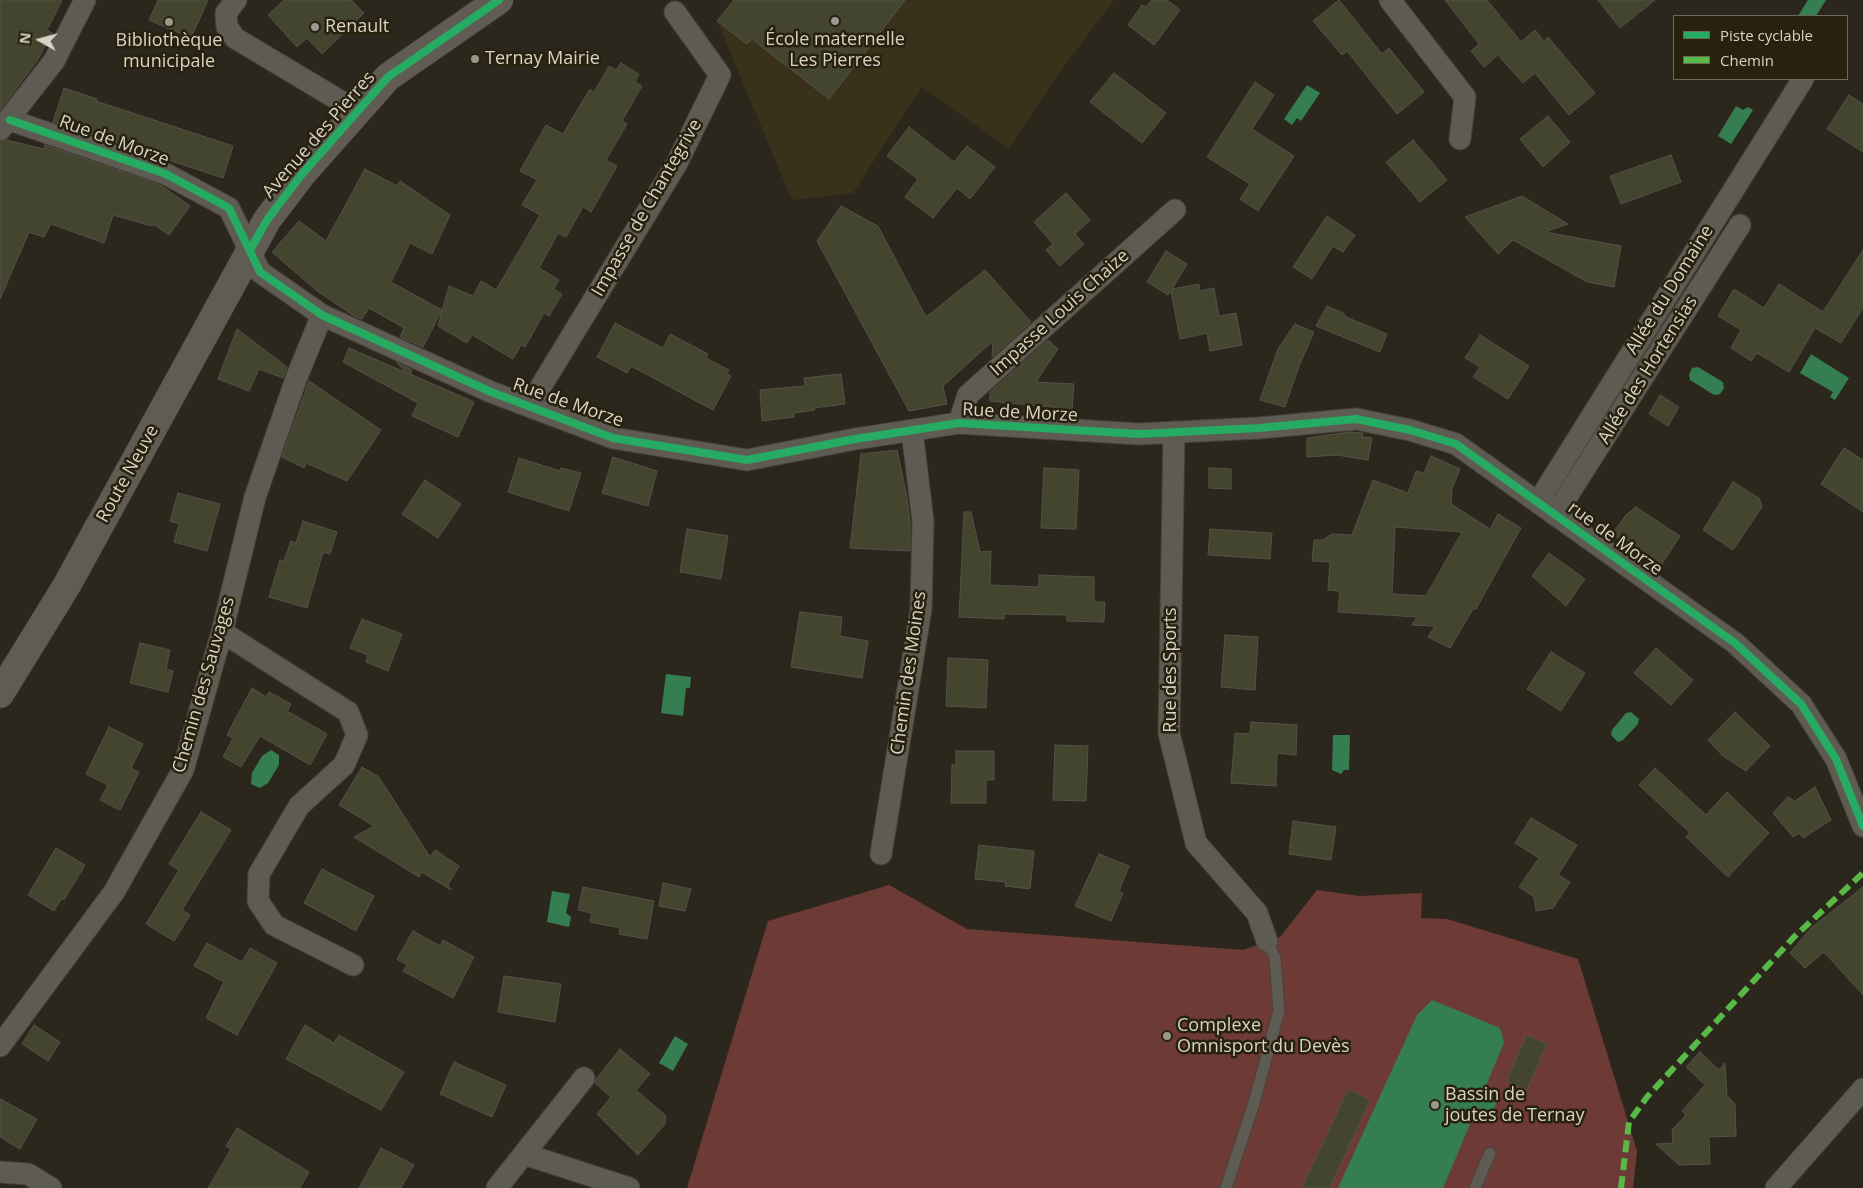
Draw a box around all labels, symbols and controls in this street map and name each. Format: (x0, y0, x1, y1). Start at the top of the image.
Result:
north arrow (15, 15, 65, 65)
marker: École maternelle Les Pierres (829, 15, 841, 27)
legend (1673, 15, 1848, 80)
marker: Bibliothèque municipale (163, 16, 175, 28)
place label: Renault (325, 16, 389, 38)
marker: Renault (309, 21, 321, 33)
text: Piste cyclable (1720, 25, 1813, 45)
place label: École maternelle Les Pierres (765, 29, 905, 72)
place label: Bibliothèque municipale (116, 30, 222, 72)
text: N (14, 31, 35, 45)
place label: Ternay Mairie (485, 48, 600, 70)
text: Chemin (1720, 50, 1774, 70)
marker: Ternay Mairie (469, 53, 481, 65)
street label: Avenue des Pierres (258, 67, 380, 203)
street label: Rue de Morze (56, 111, 172, 171)
street label: Impasse de Chantegrive (587, 115, 707, 301)
street label: Allée du Domaine (1622, 221, 1718, 359)
street label: Impasse Louis Chaize (986, 245, 1134, 381)
street label: Allée des Hortensias (1594, 292, 1702, 448)
street label: Rue de Morze (510, 374, 626, 432)
street label: Rue de Morze (962, 399, 1078, 427)
street label: Route Neuve (92, 422, 164, 526)
street label: rue de Morze (1563, 497, 1667, 581)
street label: Chemin des Moines (887, 590, 931, 756)
street label: Chemin des Sauvages (169, 594, 239, 776)
street label: Rue des Sports (1160, 607, 1182, 733)
place label: Complexe Omnisport du Devès (1177, 1015, 1350, 1058)
marker: Complexe Omnisport du Devès (1161, 1030, 1173, 1042)
place label: Bassin de joutes de Ternay (1445, 1084, 1584, 1126)
marker: Bassin de joutes de Ternay (1429, 1099, 1441, 1111)

